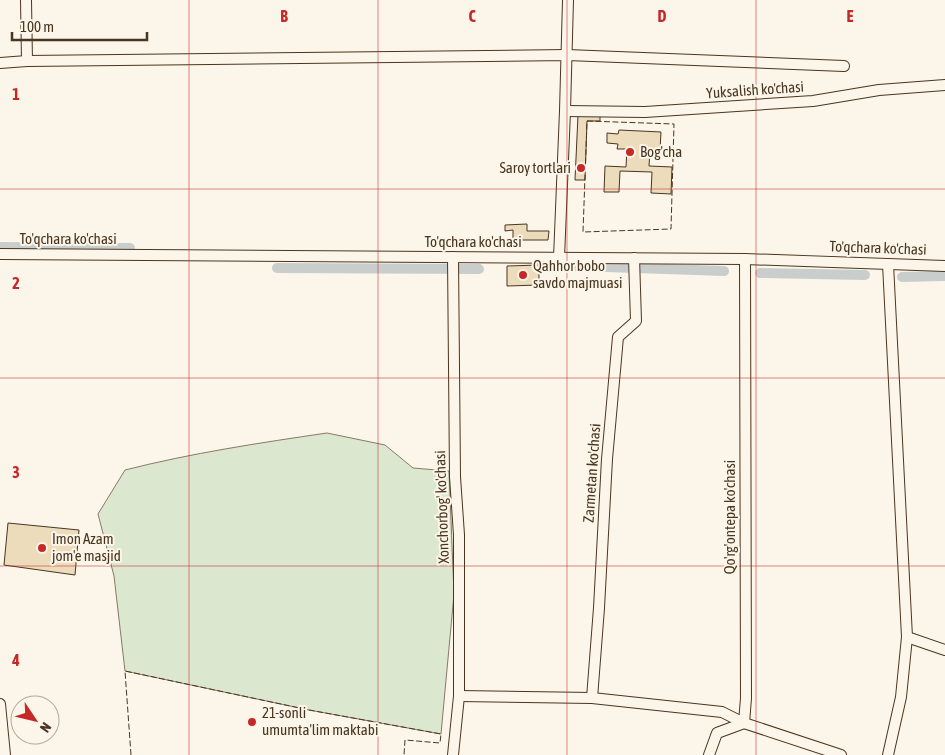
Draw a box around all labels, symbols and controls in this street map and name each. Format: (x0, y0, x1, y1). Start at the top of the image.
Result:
text: B (280, 7, 288, 25)
text: C (468, 7, 476, 25)
text: D (658, 7, 667, 25)
text: E (847, 7, 854, 25)
scale bar (12, 10, 148, 42)
text: 100 m (20, 18, 54, 35)
street label: Yuksalish ko'chasi (705, 78, 804, 101)
text: 1 (12, 85, 20, 103)
place label: Bog'cha (640, 143, 682, 160)
marker: Bog'cha (624, 146, 636, 158)
place label: Saroy tortlari (500, 159, 571, 176)
marker: Saroy tortlari (575, 162, 587, 174)
street label: To'qchara ko'chasi (19, 230, 117, 247)
street label: To'qchara ko'chasi (424, 233, 522, 250)
street label: To'qchara ko'chasi (829, 237, 927, 258)
place label: Qahhor bobo savdo majmuasi (533, 257, 623, 291)
marker: Qahhor bobo savdo majmuasi (517, 269, 529, 281)
text: 2 (12, 274, 20, 292)
street label: Zarmetan ko'chasi (580, 423, 603, 523)
street label: Xonchorbog' ko'chasi (431, 450, 452, 564)
street label: Qo'rg'ontepa ko'chasi (721, 460, 738, 574)
text: 3 (12, 463, 20, 481)
place label: Imon Azam jom'e masjid (51, 530, 121, 564)
marker: Imon Azam jom'e masjid (36, 542, 48, 554)
text: 4 (11, 651, 20, 669)
north arrow (10, 695, 60, 745)
place label: 21-sonli umumta'lim maktabi (262, 704, 378, 738)
marker: 21-sonli umumta'lim maktabi (246, 716, 258, 728)
text: N (37, 719, 55, 735)

